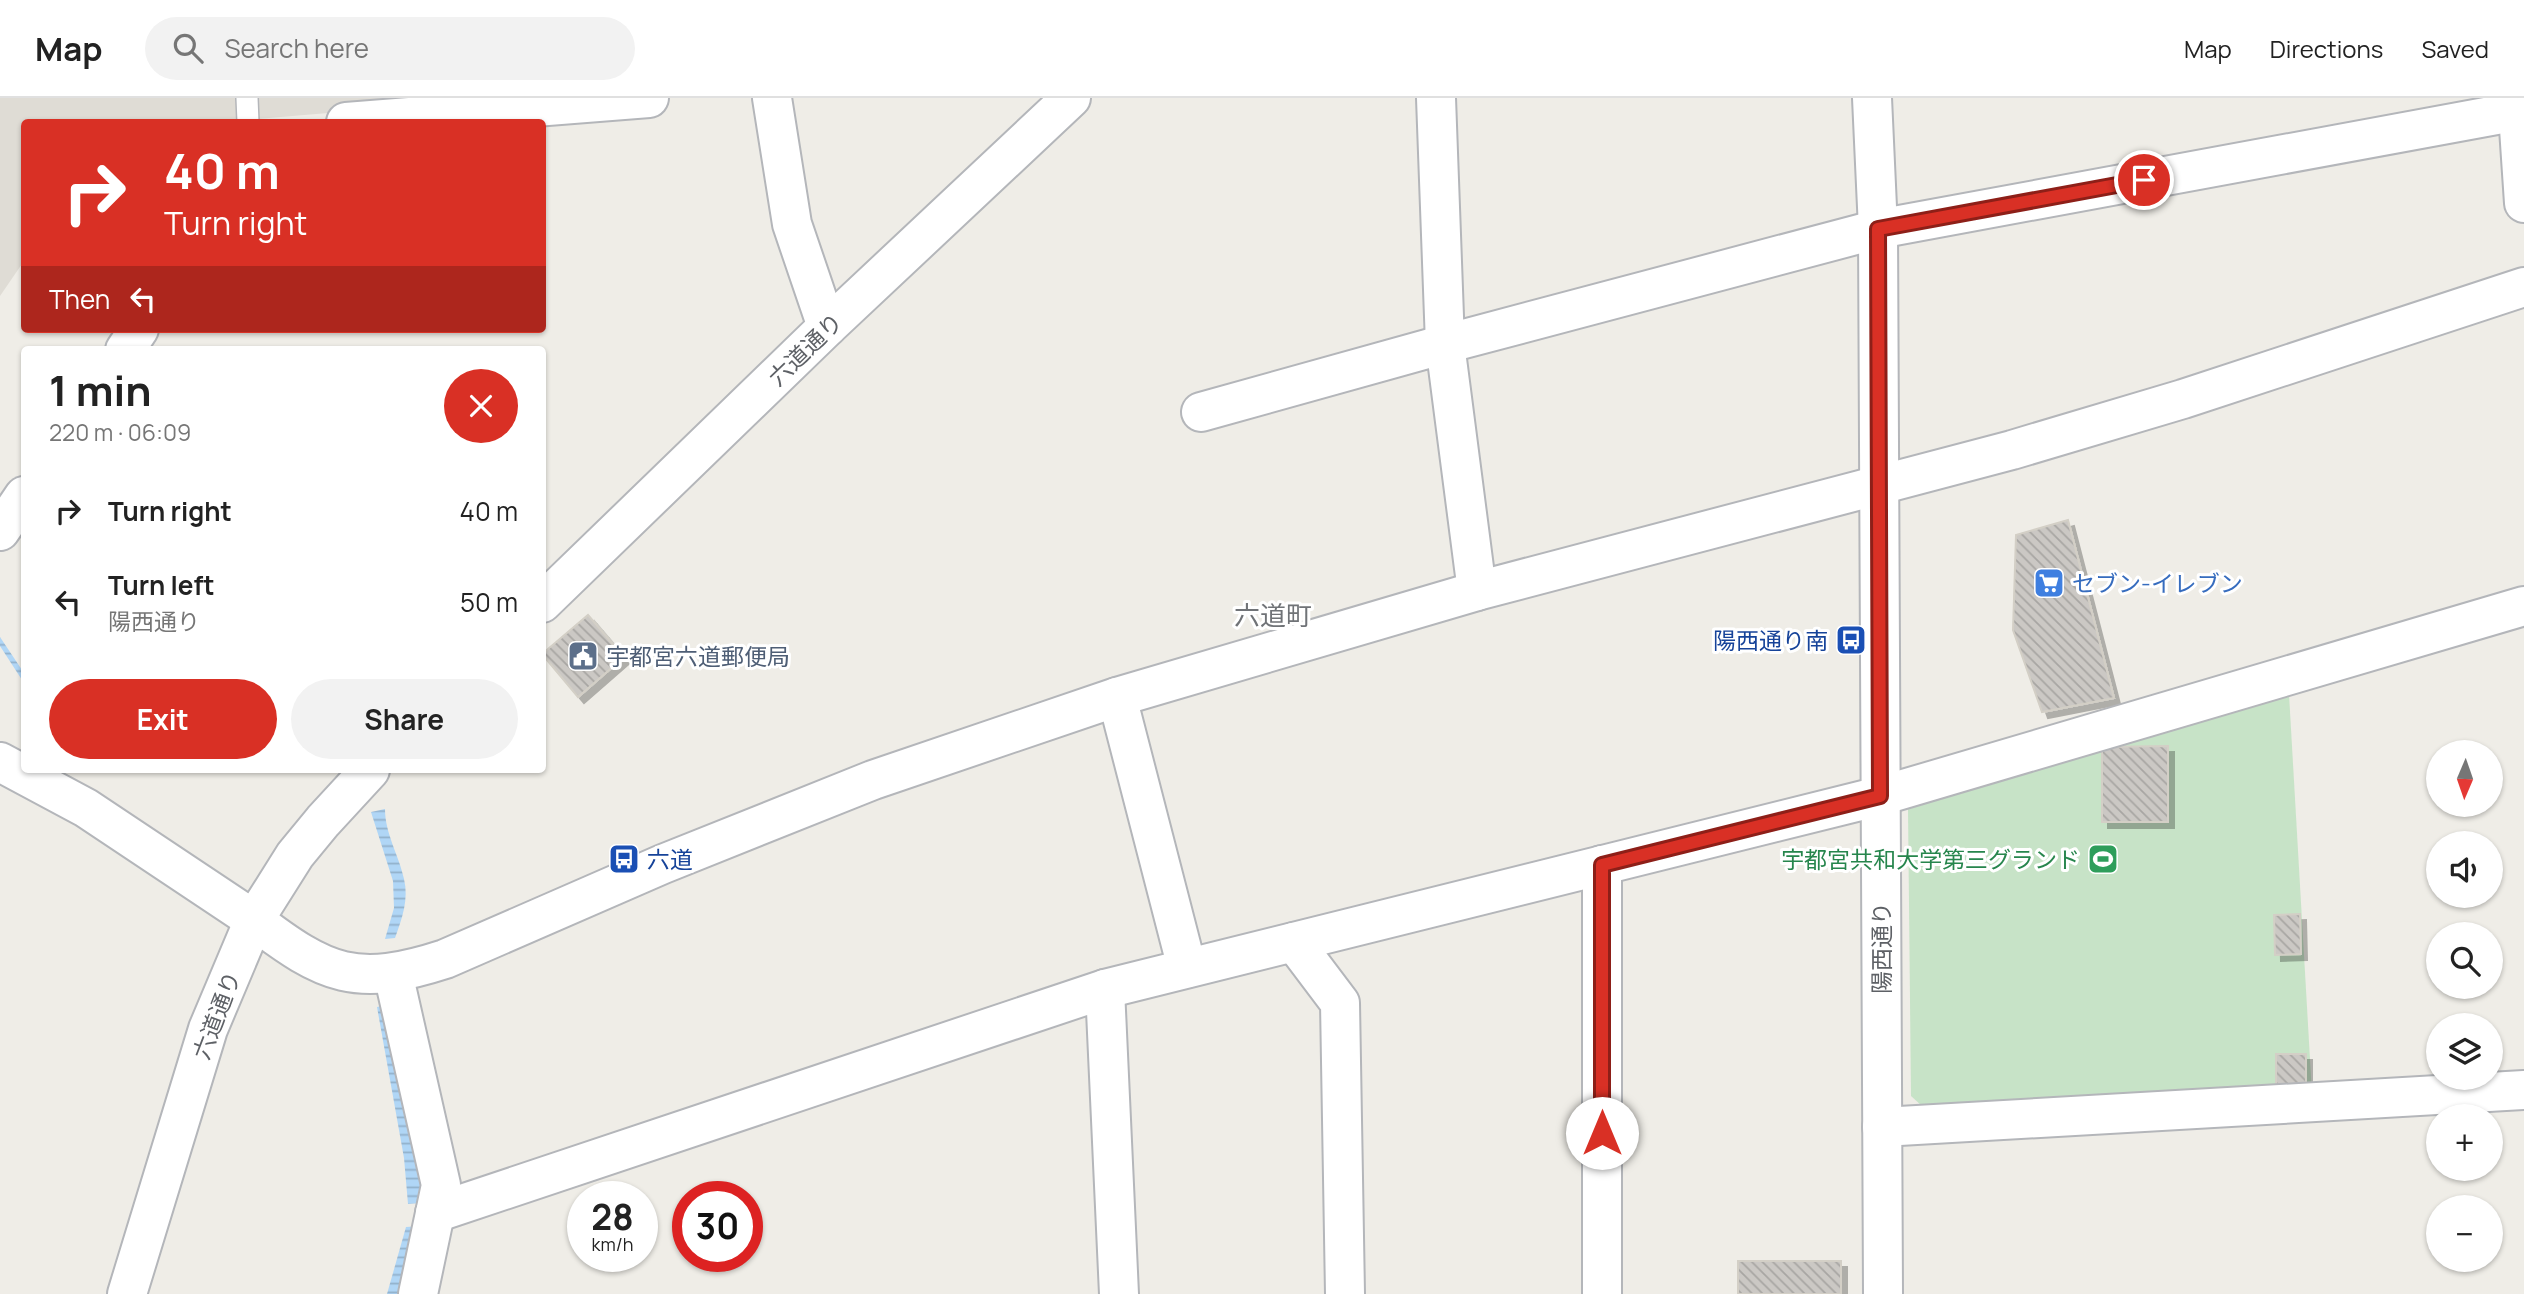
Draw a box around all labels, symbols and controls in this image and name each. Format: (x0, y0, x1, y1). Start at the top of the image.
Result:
search box (145, 17, 635, 80)
text: Map (35, 26, 103, 71)
icon: search (169, 29, 207, 67)
text: Search here (225, 30, 369, 66)
text: Map (2184, 32, 2232, 65)
text: Directions (2270, 32, 2383, 65)
text: Saved (2421, 32, 2489, 65)
text: 40 m (164, 137, 280, 204)
icon: right (49, 147, 140, 238)
pin (2114, 150, 2174, 210)
icon: arrive (2125, 161, 2163, 199)
text: Turn right (164, 201, 307, 245)
icon: left (124, 280, 162, 318)
text: Then (49, 281, 110, 317)
street label: 六道通り (761, 306, 849, 392)
text: 1 min (49, 361, 152, 419)
button: close (444, 369, 518, 443)
text: 220 m · 06:09 (49, 416, 191, 448)
icon: right (49, 492, 87, 530)
text: Turn right (108, 493, 232, 529)
text: 40 m (460, 493, 518, 529)
supermarket icon: セブン-イレブン (2032, 566, 2066, 600)
text: Turn left (108, 567, 215, 603)
place label: セブン-イレブン (2072, 567, 2243, 599)
icon: left (49, 583, 87, 621)
text: 50 m (460, 584, 518, 620)
district label: 六道町 (1234, 597, 1312, 633)
text: 陽西通り (108, 605, 200, 637)
bus stop icon: 陽西通り南 (1834, 623, 1868, 657)
place label: 陽西通り南 (1713, 624, 1828, 656)
public building icon: 宇都宮六道郵便局 (566, 639, 600, 673)
place label: 宇都宮六道郵便局 (606, 640, 790, 672)
button: Exit (49, 679, 277, 759)
button: Share (291, 679, 518, 759)
north arrow (2426, 740, 2502, 817)
map controls (2426, 740, 2503, 1272)
button: sound (2426, 831, 2503, 908)
bus stop icon: 六道 (607, 842, 641, 876)
sports icon: 宇都宮共和大学第三グランド (2086, 842, 2120, 876)
place label: 六道 (647, 843, 693, 875)
place label: 宇都宮共和大学第三グランド (1781, 843, 2080, 875)
street label: 陽西通り (1865, 902, 1897, 994)
button: search (2426, 922, 2503, 999)
street label: 六道通り (185, 966, 247, 1064)
button: layers (2426, 1013, 2503, 1090)
position arrow (1565, 1096, 1639, 1170)
button: + (2426, 1104, 2503, 1181)
speed limit sign: 30 (672, 1181, 763, 1272)
text: 28 (591, 1193, 634, 1241)
button: − (2426, 1195, 2503, 1272)
text: km/h (592, 1232, 633, 1256)

